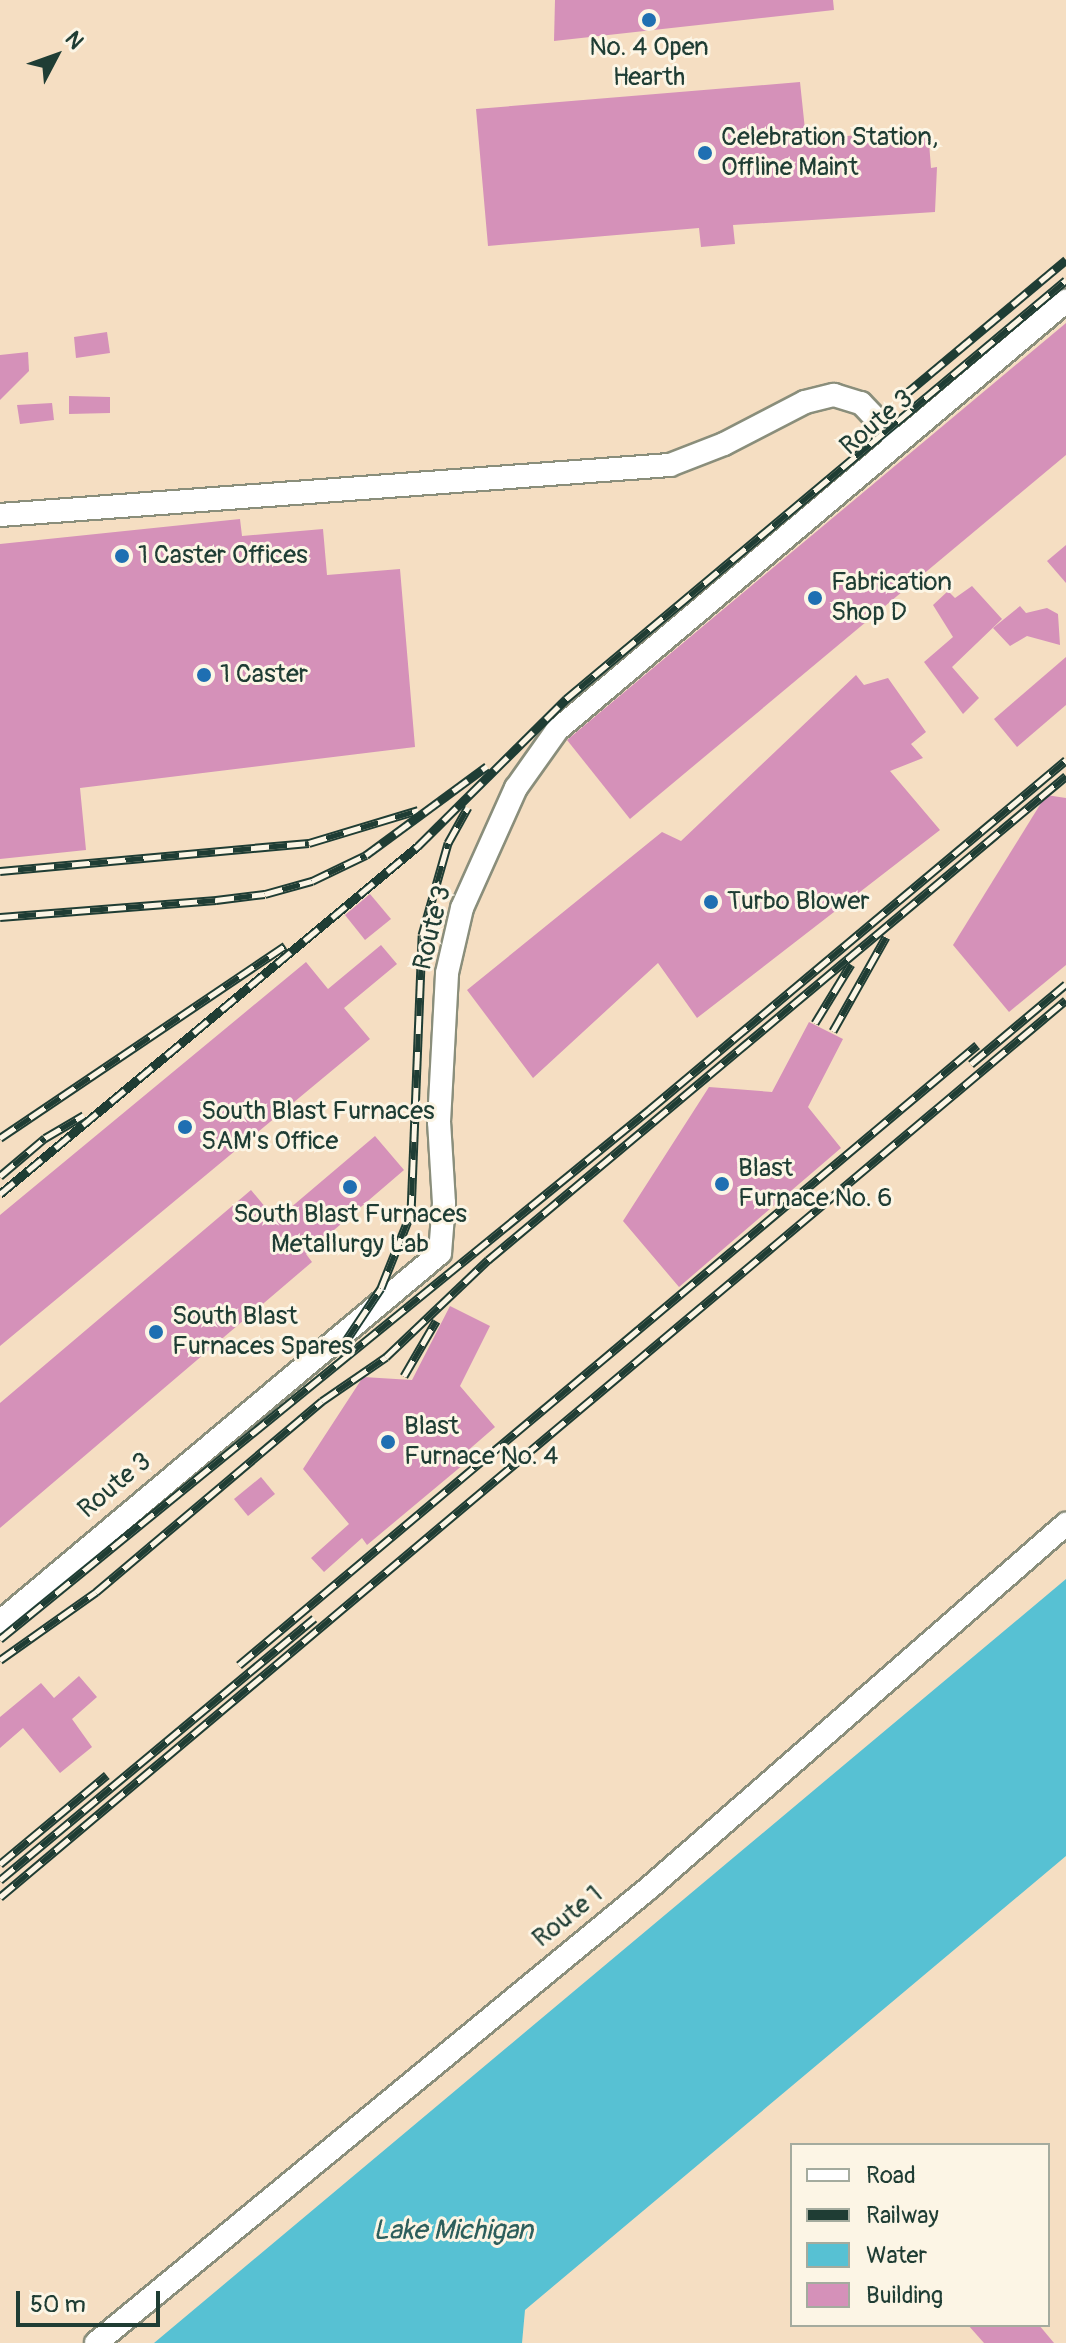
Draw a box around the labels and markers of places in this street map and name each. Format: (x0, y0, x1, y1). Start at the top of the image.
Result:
marker: No. 4 Open Hearth (640, 11, 658, 29)
place label: No. 4 Open Hearth (589, 32, 709, 94)
place label: Celebration Station, Offline Maint (721, 122, 938, 184)
marker: Celebration Station, Offline Maint (696, 144, 714, 162)
place label: 1 Caster Offices (138, 540, 308, 572)
marker: 1 Caster Offices (113, 547, 131, 565)
place label: Fabrication Shop D (831, 567, 952, 628)
marker: Fabrication Shop D (806, 589, 824, 607)
place label: 1 Caster (220, 659, 308, 691)
marker: 1 Caster (195, 666, 213, 684)
place label: Turbo Blower (727, 886, 870, 918)
marker: Turbo Blower (702, 893, 720, 911)
place label: South Blast Furnaces SAM's Office (201, 1096, 435, 1158)
marker: South Blast Furnaces SAM's Office (176, 1118, 194, 1136)
place label: Blast Furnace No. 6 (738, 1153, 892, 1214)
marker: Blast Furnace No. 6 (713, 1175, 731, 1193)
marker: South Blast Furnaces Metallurgy Lab (341, 1178, 359, 1196)
place label: South Blast Furnaces Metallurgy Lab (233, 1199, 467, 1260)
place label: South Blast Furnaces Spares (172, 1301, 353, 1362)
marker: South Blast Furnaces Spares (147, 1323, 165, 1341)
place label: Blast Furnace No. 4 (404, 1411, 558, 1472)
marker: Blast Furnace No. 4 (379, 1433, 397, 1451)

